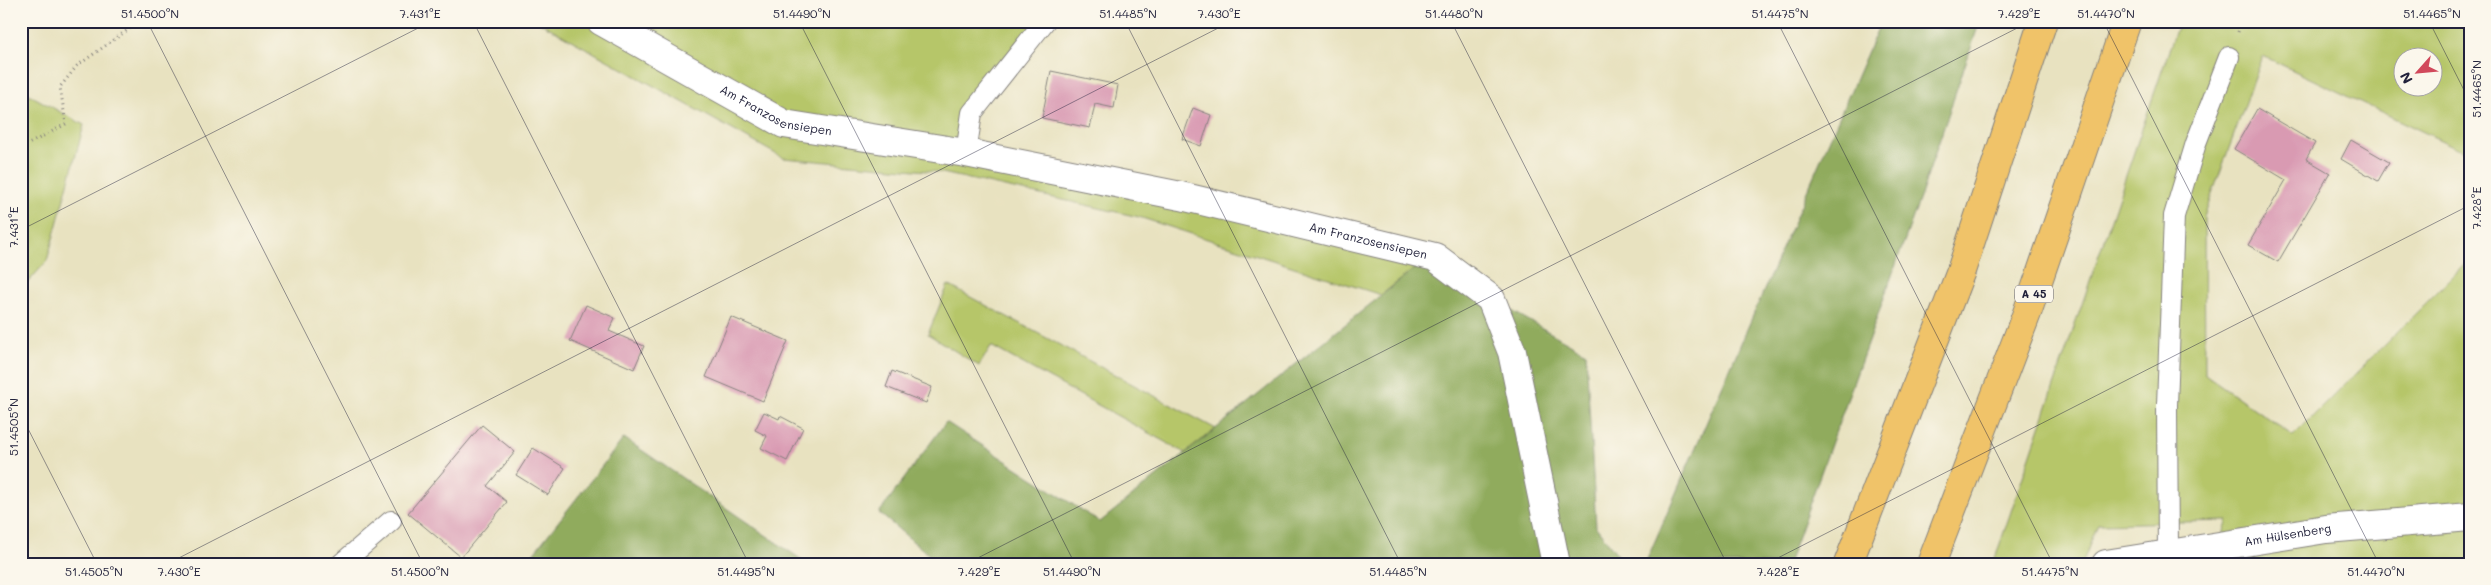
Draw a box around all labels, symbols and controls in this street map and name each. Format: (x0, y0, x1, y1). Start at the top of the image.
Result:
text: 51.4500°N (121, 5, 179, 21)
text: 7.431°E (399, 5, 441, 21)
text: 51.4490°N (773, 5, 831, 21)
text: 51.4485°N (1099, 5, 1157, 21)
text: 7.430°E (1197, 5, 1241, 21)
text: 51.4480°N (1425, 5, 1483, 21)
text: 51.4475°N (1751, 5, 1809, 21)
text: 7.429°E (1998, 5, 2040, 21)
text: 51.4470°N (2077, 5, 2135, 21)
text: 51.4465°N (2403, 5, 2461, 21)
north arrow (2394, 48, 2444, 98)
text: 51.4465°N (2468, 60, 2484, 118)
text: N (2395, 69, 2417, 87)
street label: Am Franzosensiepen (717, 81, 833, 139)
text: 7.428°E (2468, 187, 2484, 229)
text: 7.431°E (5, 206, 21, 248)
street label: Am Franzosensiepen (1308, 218, 1429, 262)
road number: A 45 (2015, 286, 2053, 302)
text: 51.4505°N (5, 398, 21, 456)
street label: Am Hülsenberg (2243, 520, 2332, 549)
text: 51.4505°N (65, 563, 123, 579)
text: 7.430°E (157, 563, 201, 579)
text: 51.4500°N (391, 563, 449, 579)
text: 51.4495°N (717, 563, 775, 579)
text: 7.429°E (958, 563, 1000, 579)
text: 51.4490°N (1043, 563, 1101, 579)
text: 51.4485°N (1369, 563, 1427, 579)
text: 7.428°E (1757, 563, 1799, 579)
text: 51.4475°N (2021, 563, 2079, 579)
text: 51.4470°N (2347, 563, 2405, 579)

